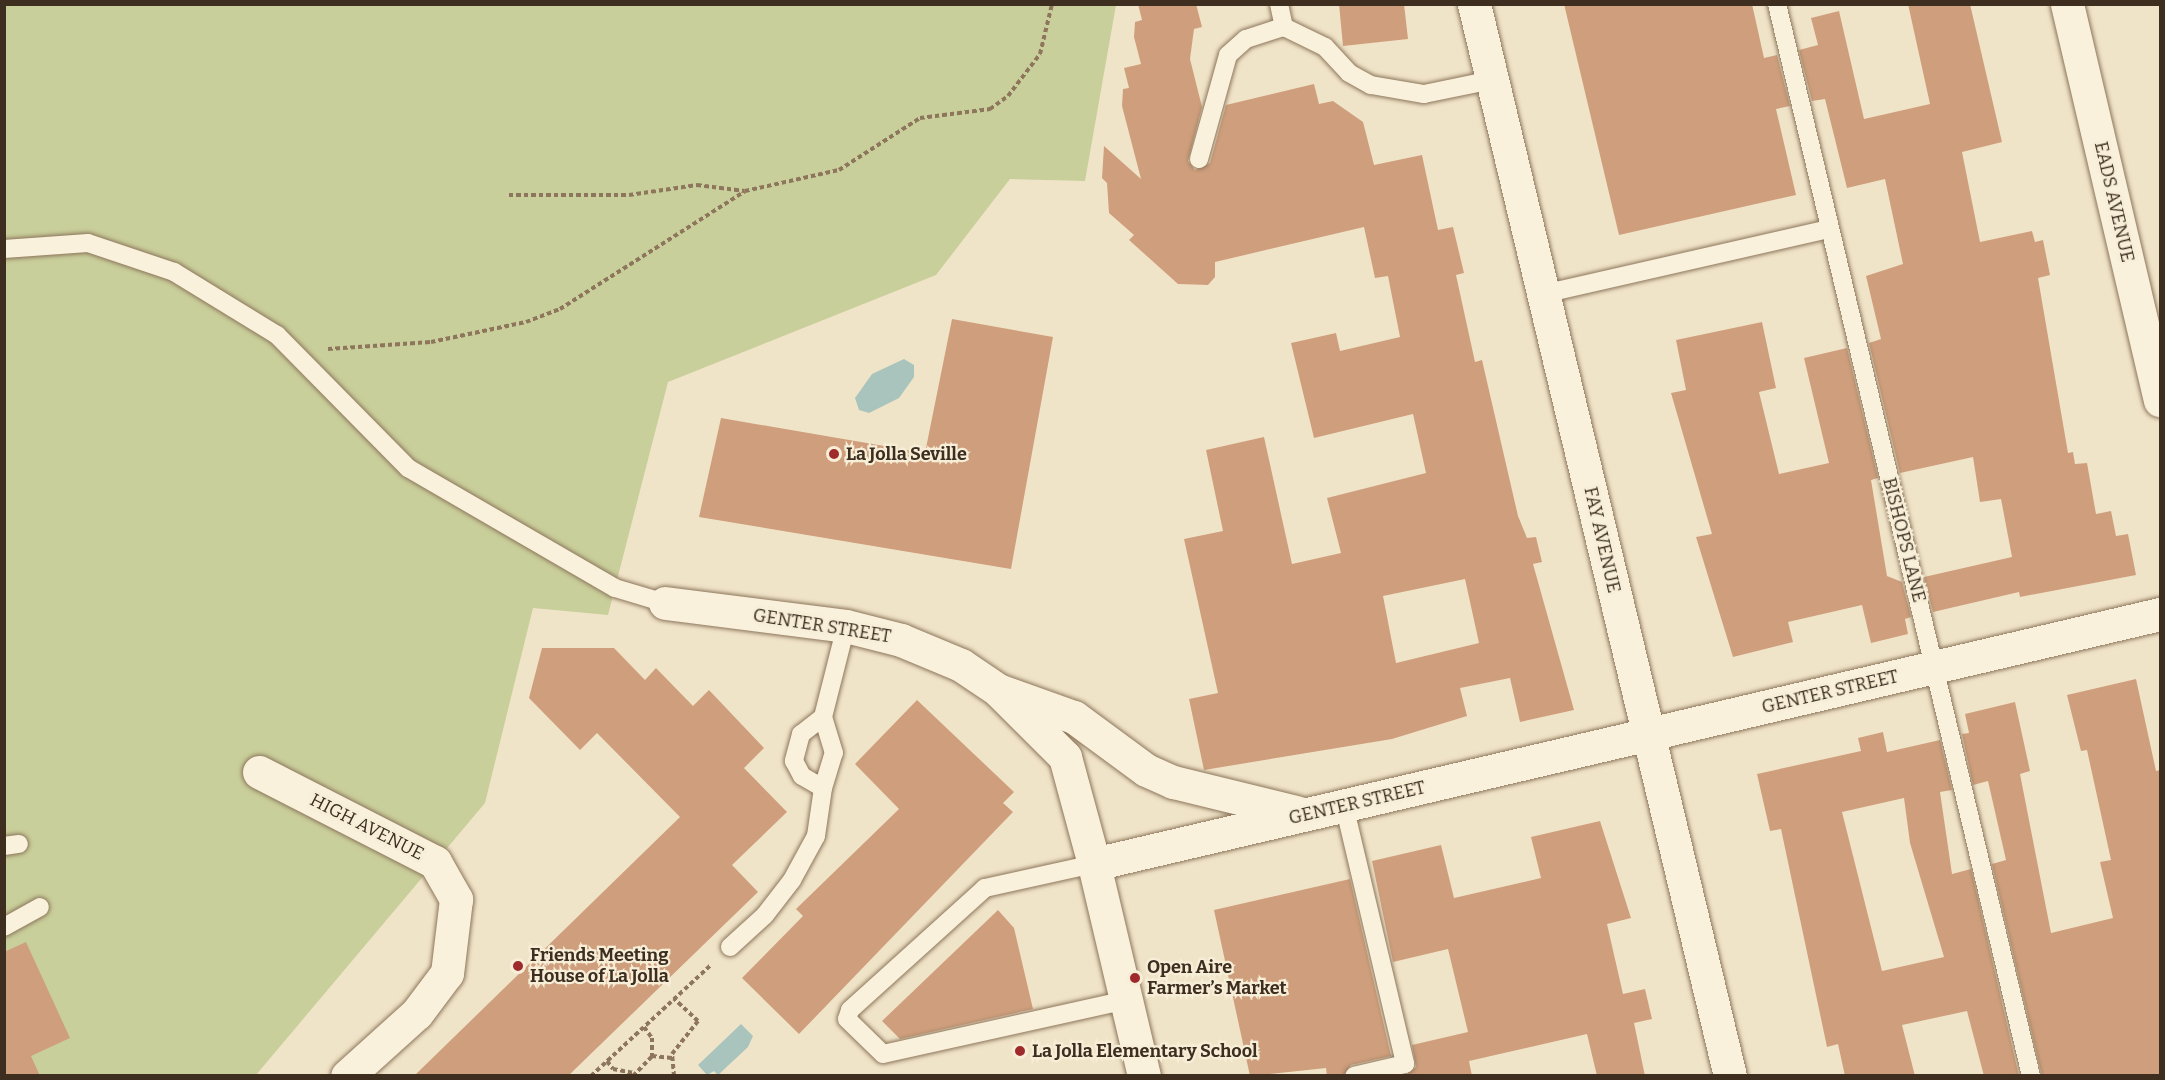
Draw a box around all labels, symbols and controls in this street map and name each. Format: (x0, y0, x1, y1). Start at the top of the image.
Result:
street label: EADS AVENUE (2090, 140, 2138, 264)
place label: La Jolla Seville (846, 443, 967, 465)
marker: La Jolla Seville (827, 447, 841, 461)
street label: BISHOPS LANE (1878, 475, 1930, 605)
street label: FAY AVENUE (1579, 485, 1625, 595)
street label: GENTER STREET (751, 604, 893, 648)
street label: GENTER STREET (1760, 666, 1900, 718)
street label: GENTER STREET (1287, 777, 1427, 829)
street label: HIGH AVENUE (306, 789, 428, 865)
place label: Friends Meeting House of La Jolla (530, 945, 669, 988)
place label: Open Aire Farmer’s Market (1147, 957, 1287, 1000)
marker: Friends Meeting House of La Jolla (511, 959, 525, 973)
marker: Open Aire Farmer’s Market (1128, 971, 1142, 985)
place label: La Jolla Elementary School (1032, 1040, 1258, 1062)
marker: La Jolla Elementary School (1013, 1044, 1027, 1058)

